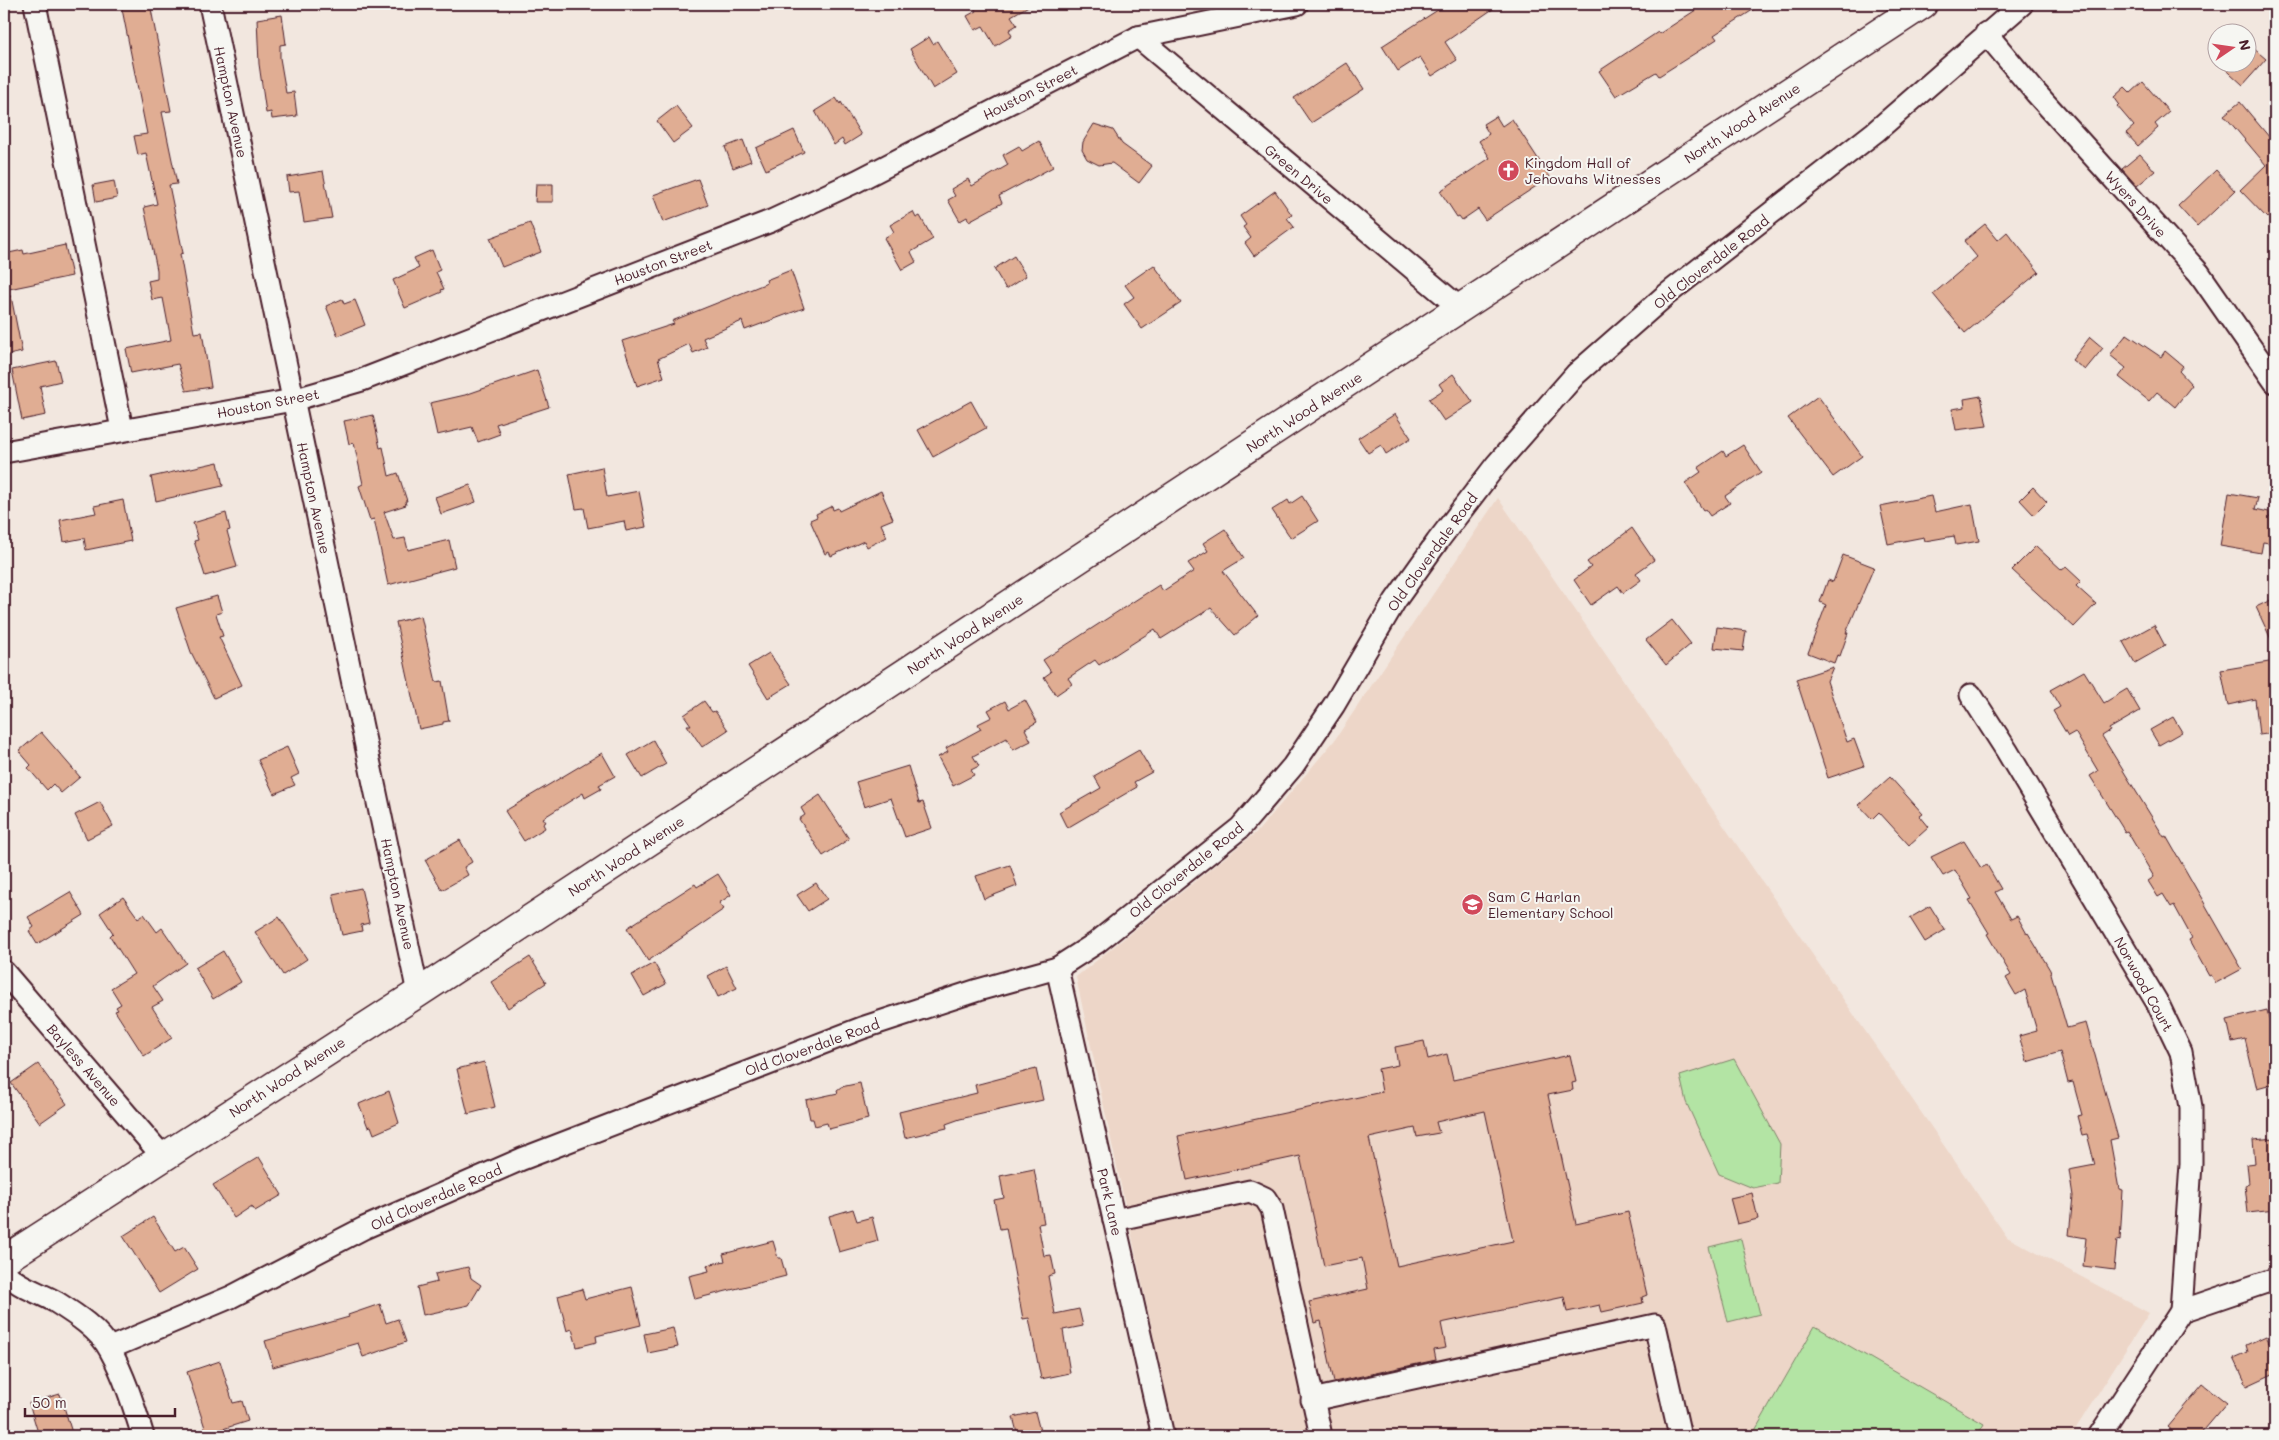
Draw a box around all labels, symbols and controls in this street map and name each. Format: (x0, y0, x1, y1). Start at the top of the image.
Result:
north arrow (2206, 22, 2256, 72)
text: N (2235, 38, 2256, 52)
street label: Hampton Avenue (210, 44, 252, 160)
street label: Houston Street (979, 60, 1081, 124)
street label: North Wood Avenue (1680, 78, 1804, 168)
street label: Green Drive (1261, 140, 1337, 208)
place label: Kingdom Hall of Jehovahs Witnesses (1525, 153, 1661, 188)
church icon: Kingdom Hall of Jehovahs Witnesses (1497, 158, 1521, 182)
street label: Wyers Drive (2101, 167, 2171, 241)
street label: Old Cloverdale Road (1649, 211, 1773, 313)
street label: Houston Street (611, 234, 715, 290)
street label: North Wood Avenue (1242, 367, 1366, 457)
street label: Houston Street (215, 384, 321, 422)
street label: Hampton Avenue (293, 440, 335, 556)
street label: Old Cloverdale Road (1383, 489, 1481, 615)
street label: North Wood Avenue (903, 589, 1027, 679)
street label: North Wood Avenue (564, 811, 688, 901)
street label: Old Cloverdale Road (1125, 818, 1247, 922)
street label: Hampton Avenue (377, 836, 419, 952)
place label: Sam C Harlan Elementary School (1488, 887, 1614, 922)
school or university icon: Sam C Harlan Elementary School (1460, 892, 1484, 916)
street label: Norwood Court (2110, 933, 2178, 1035)
street label: Old Cloverdale Road (742, 1014, 882, 1080)
street label: Bayless Avenue (43, 1020, 125, 1110)
street label: North Wood Avenue (225, 1032, 349, 1122)
street label: Old Cloverdale Road (367, 1159, 505, 1235)
street label: Park Lane (1093, 1166, 1127, 1238)
scale bar (25, 1385, 175, 1417)
text: 50 m (32, 1392, 67, 1412)

